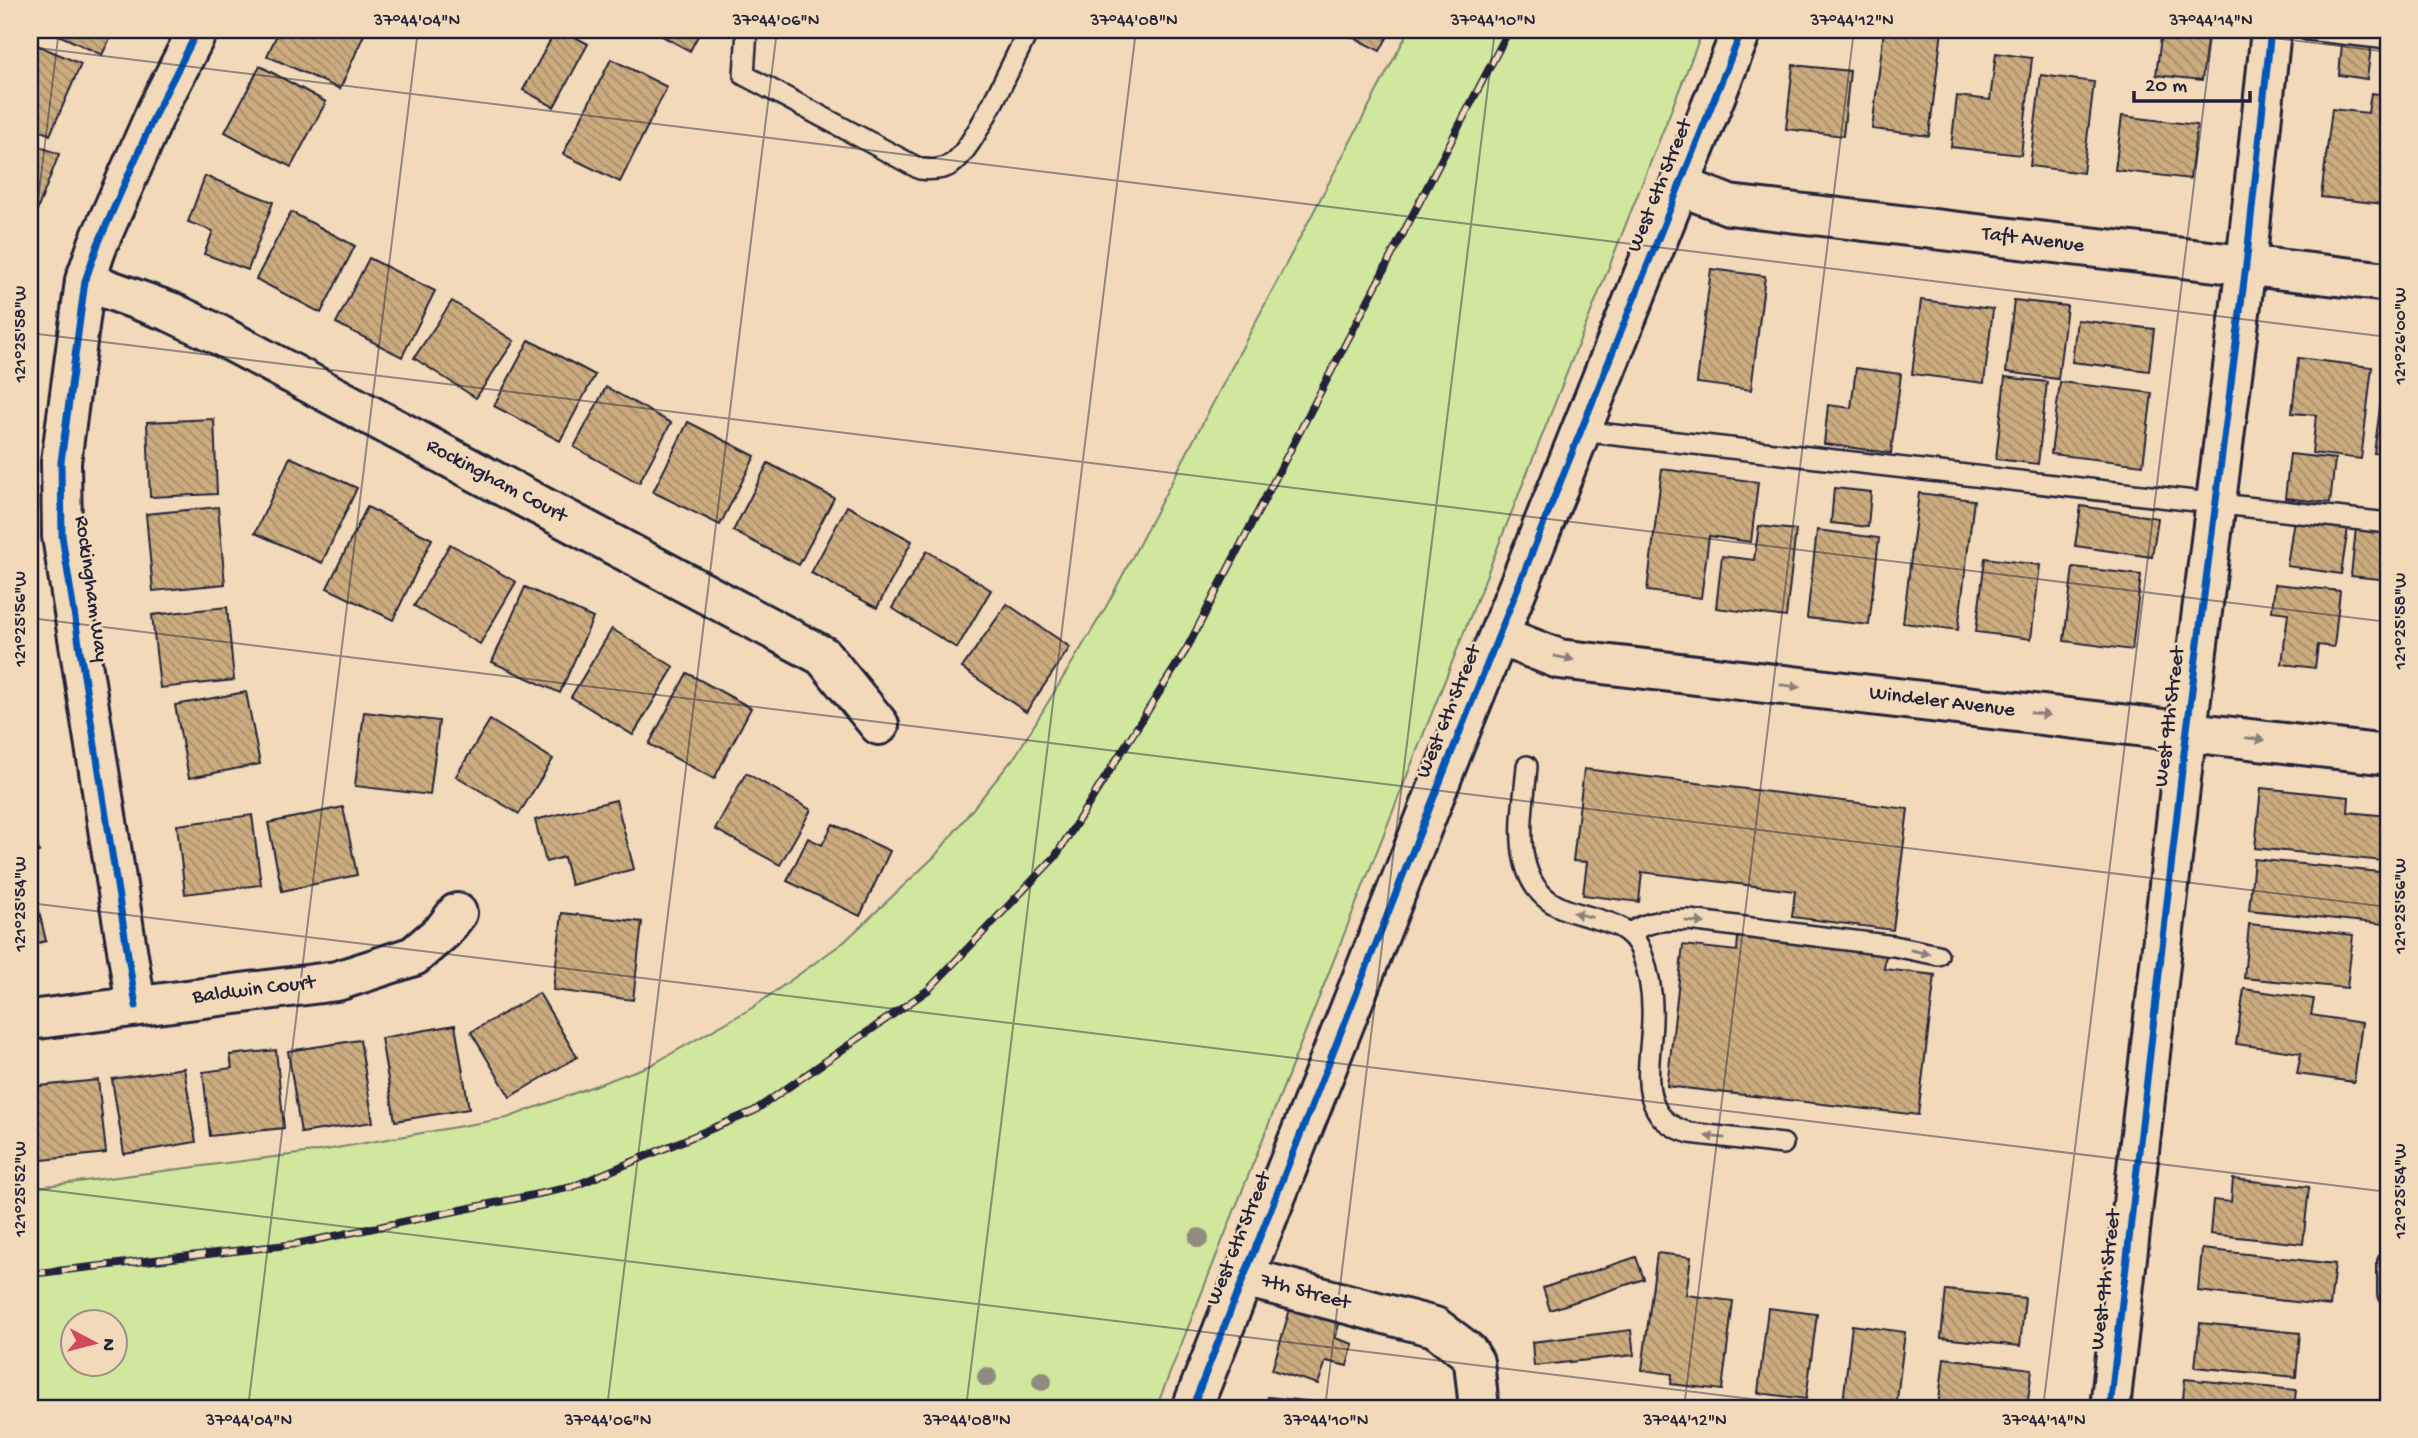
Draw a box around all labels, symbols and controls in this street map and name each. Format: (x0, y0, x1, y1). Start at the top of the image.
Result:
text: 37°44'04"N (373, 11, 460, 32)
text: 37°44'06"N (732, 11, 819, 32)
text: 37°44'08"N (1089, 11, 1178, 32)
text: 37°44'10"N (1449, 11, 1536, 32)
text: 37°44'12"N (1809, 11, 1894, 32)
text: 37°44'14"N (2168, 11, 2253, 32)
scale bar (2134, 60, 2250, 104)
text: 20 m (2145, 75, 2187, 100)
street label: West 6th Street (1623, 114, 1700, 256)
street label: Taft Avenue (1979, 222, 2087, 260)
text: 121°25'58"W (11, 286, 32, 383)
text: 121°26'00"W (2391, 287, 2412, 386)
street label: Rockingham Court (421, 434, 573, 531)
street label: Rockingham Way (67, 514, 113, 664)
text: 121°25'56"W (11, 571, 32, 668)
text: 121°25'58"W (2391, 573, 2412, 670)
street label: West 6th Street (1412, 640, 1489, 782)
street label: West 9th Street (2150, 643, 2192, 789)
one-way arrow (1553, 653, 1575, 664)
one-way arrow (1779, 680, 1801, 691)
street label: Windeler Avenue (1868, 682, 2017, 724)
one-way arrow (2030, 709, 2052, 720)
one-way arrow (2244, 734, 2266, 745)
text: 121°25'54"W (11, 856, 32, 953)
text: 121°25'56"W (2391, 858, 2412, 955)
one-way arrow (1572, 909, 1594, 920)
one-way arrow (1684, 916, 1706, 927)
one-way arrow (1909, 946, 1931, 957)
street label: Baldwin Court (190, 971, 319, 1011)
one-way arrow (1704, 1131, 1726, 1142)
text: 121°25'52"W (11, 1141, 32, 1238)
text: 121°25'54"W (2391, 1143, 2412, 1240)
street label: West 6th Street (1202, 1167, 1279, 1309)
street label: West 9th Street (2086, 1206, 2128, 1352)
street label: 7th Street (1256, 1269, 1355, 1318)
north arrow (60, 1308, 130, 1378)
text: N (95, 1337, 120, 1352)
text: 37°44'04"N (205, 1411, 292, 1432)
text: 37°44'06"N (564, 1411, 651, 1432)
text: 37°44'08"N (922, 1411, 1011, 1432)
text: 37°44'10"N (1282, 1411, 1369, 1432)
text: 37°44'12"N (1642, 1411, 1727, 1432)
text: 37°44'14"N (2001, 1411, 2086, 1432)

